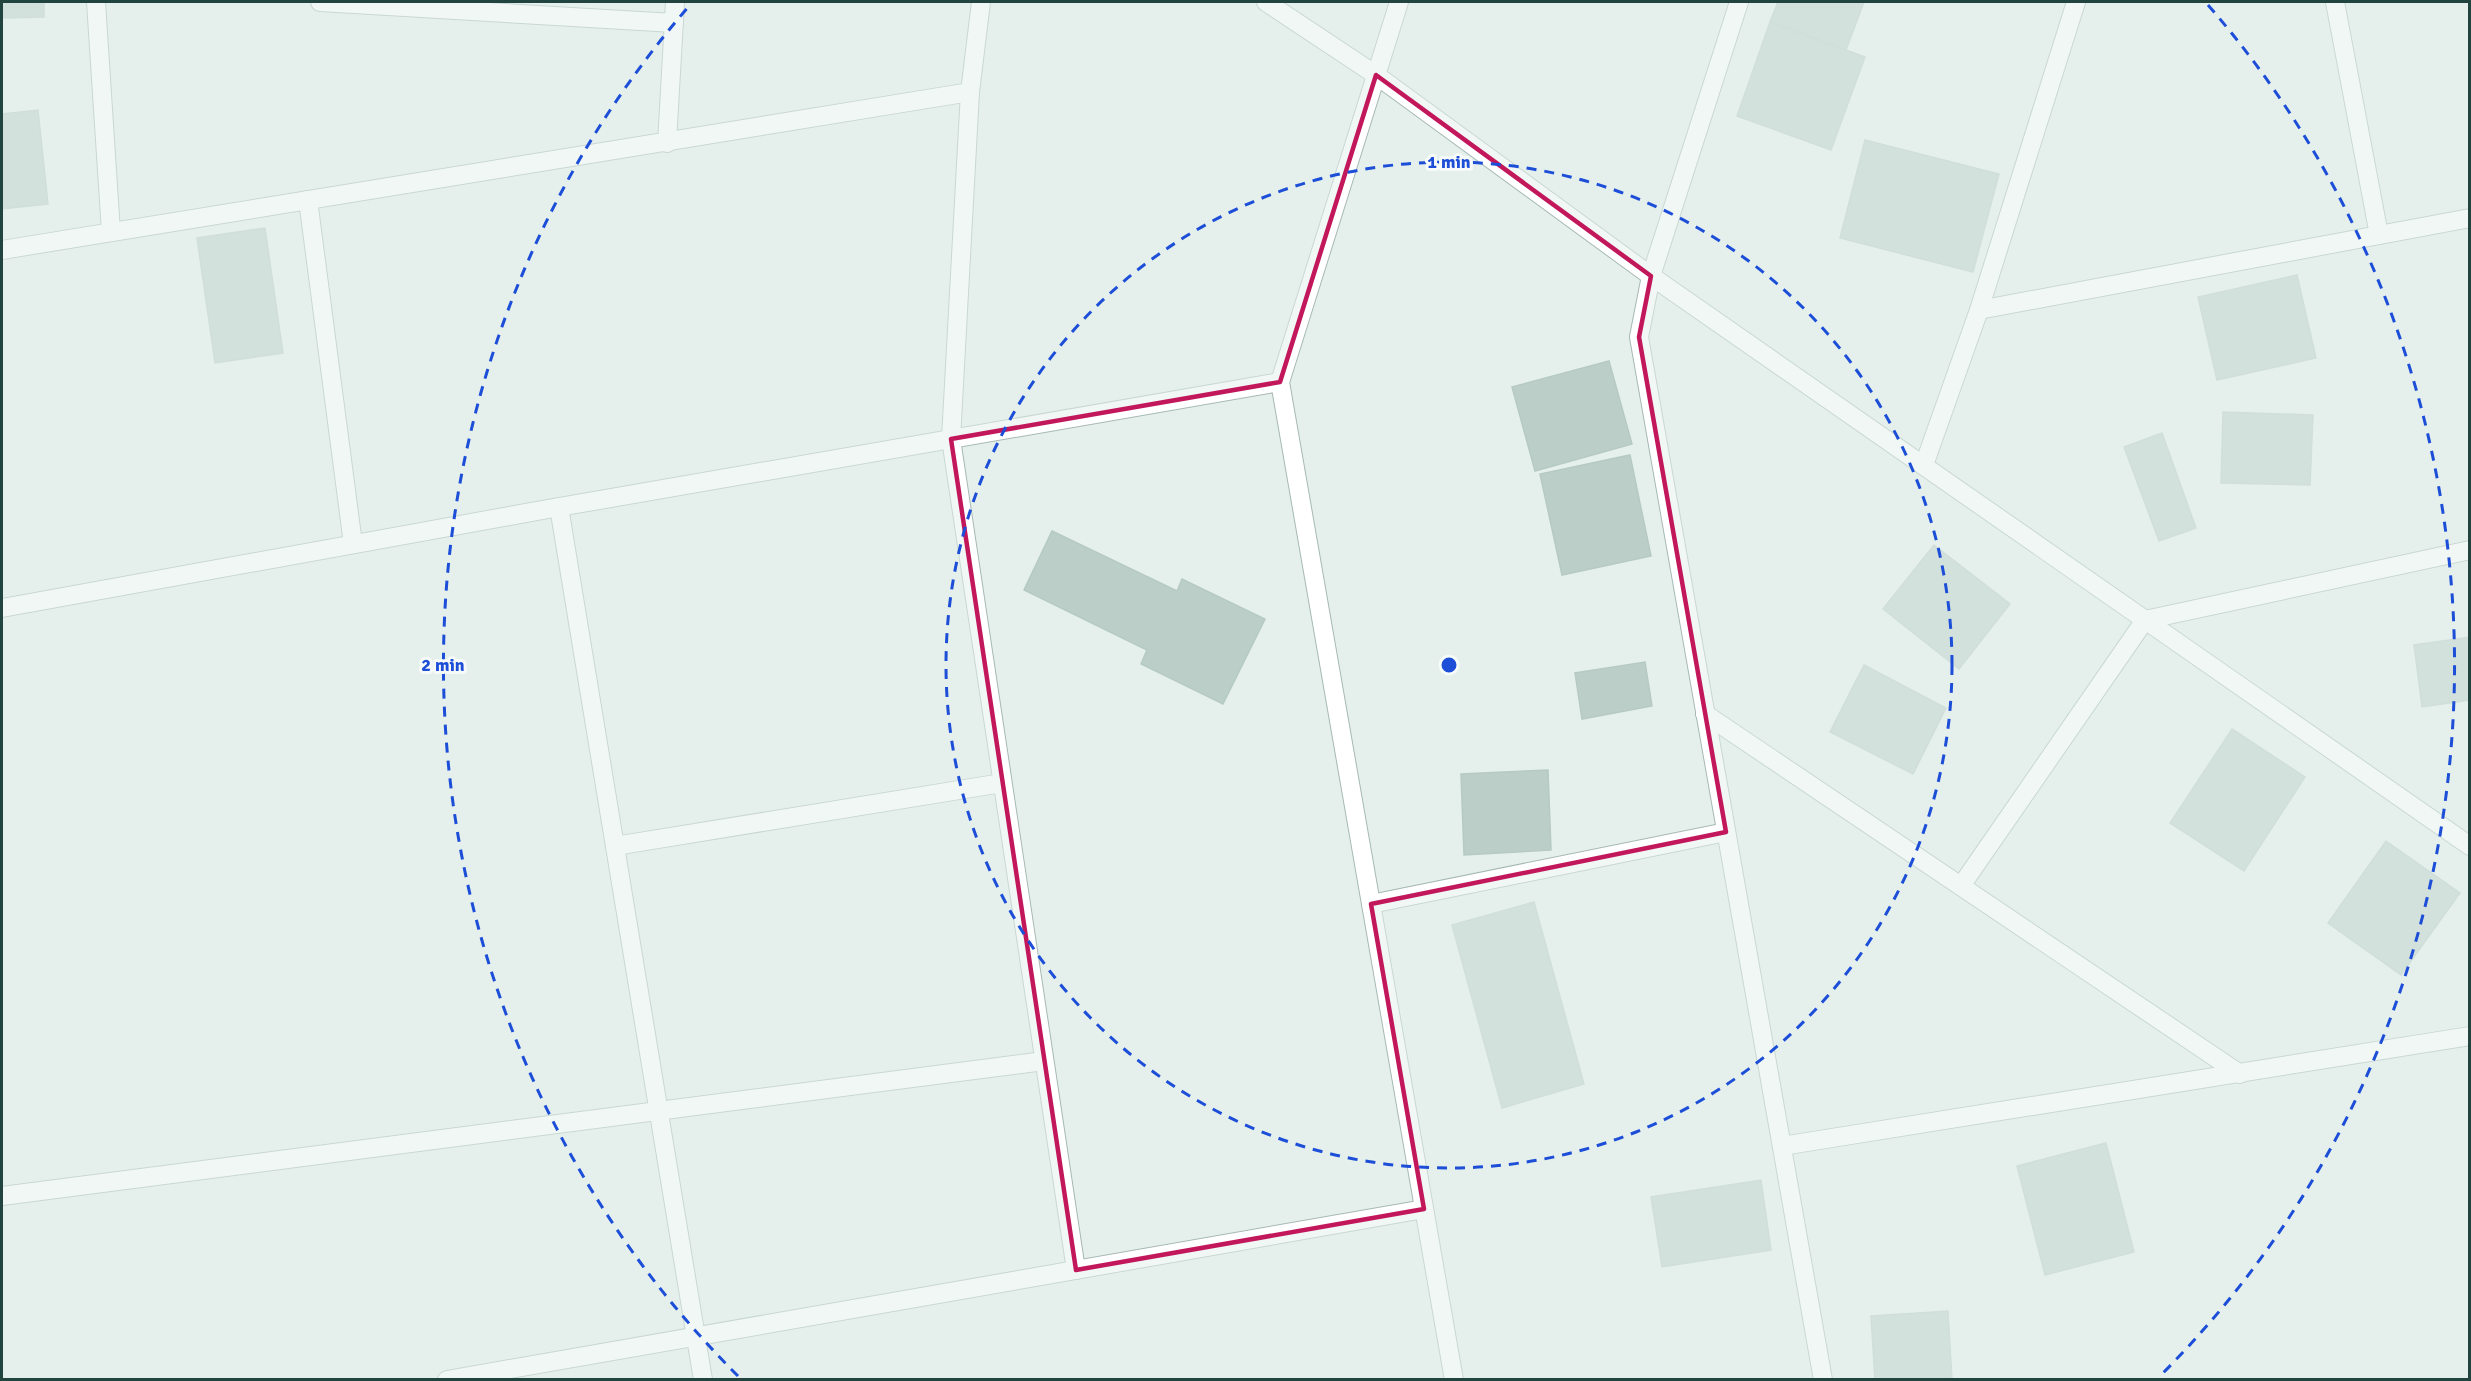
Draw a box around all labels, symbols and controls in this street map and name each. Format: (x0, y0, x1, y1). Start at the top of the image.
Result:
text: 1 min (1427, 151, 1471, 173)
text: 2 min (421, 654, 465, 676)
centre of rings (1439, 655, 1459, 675)

